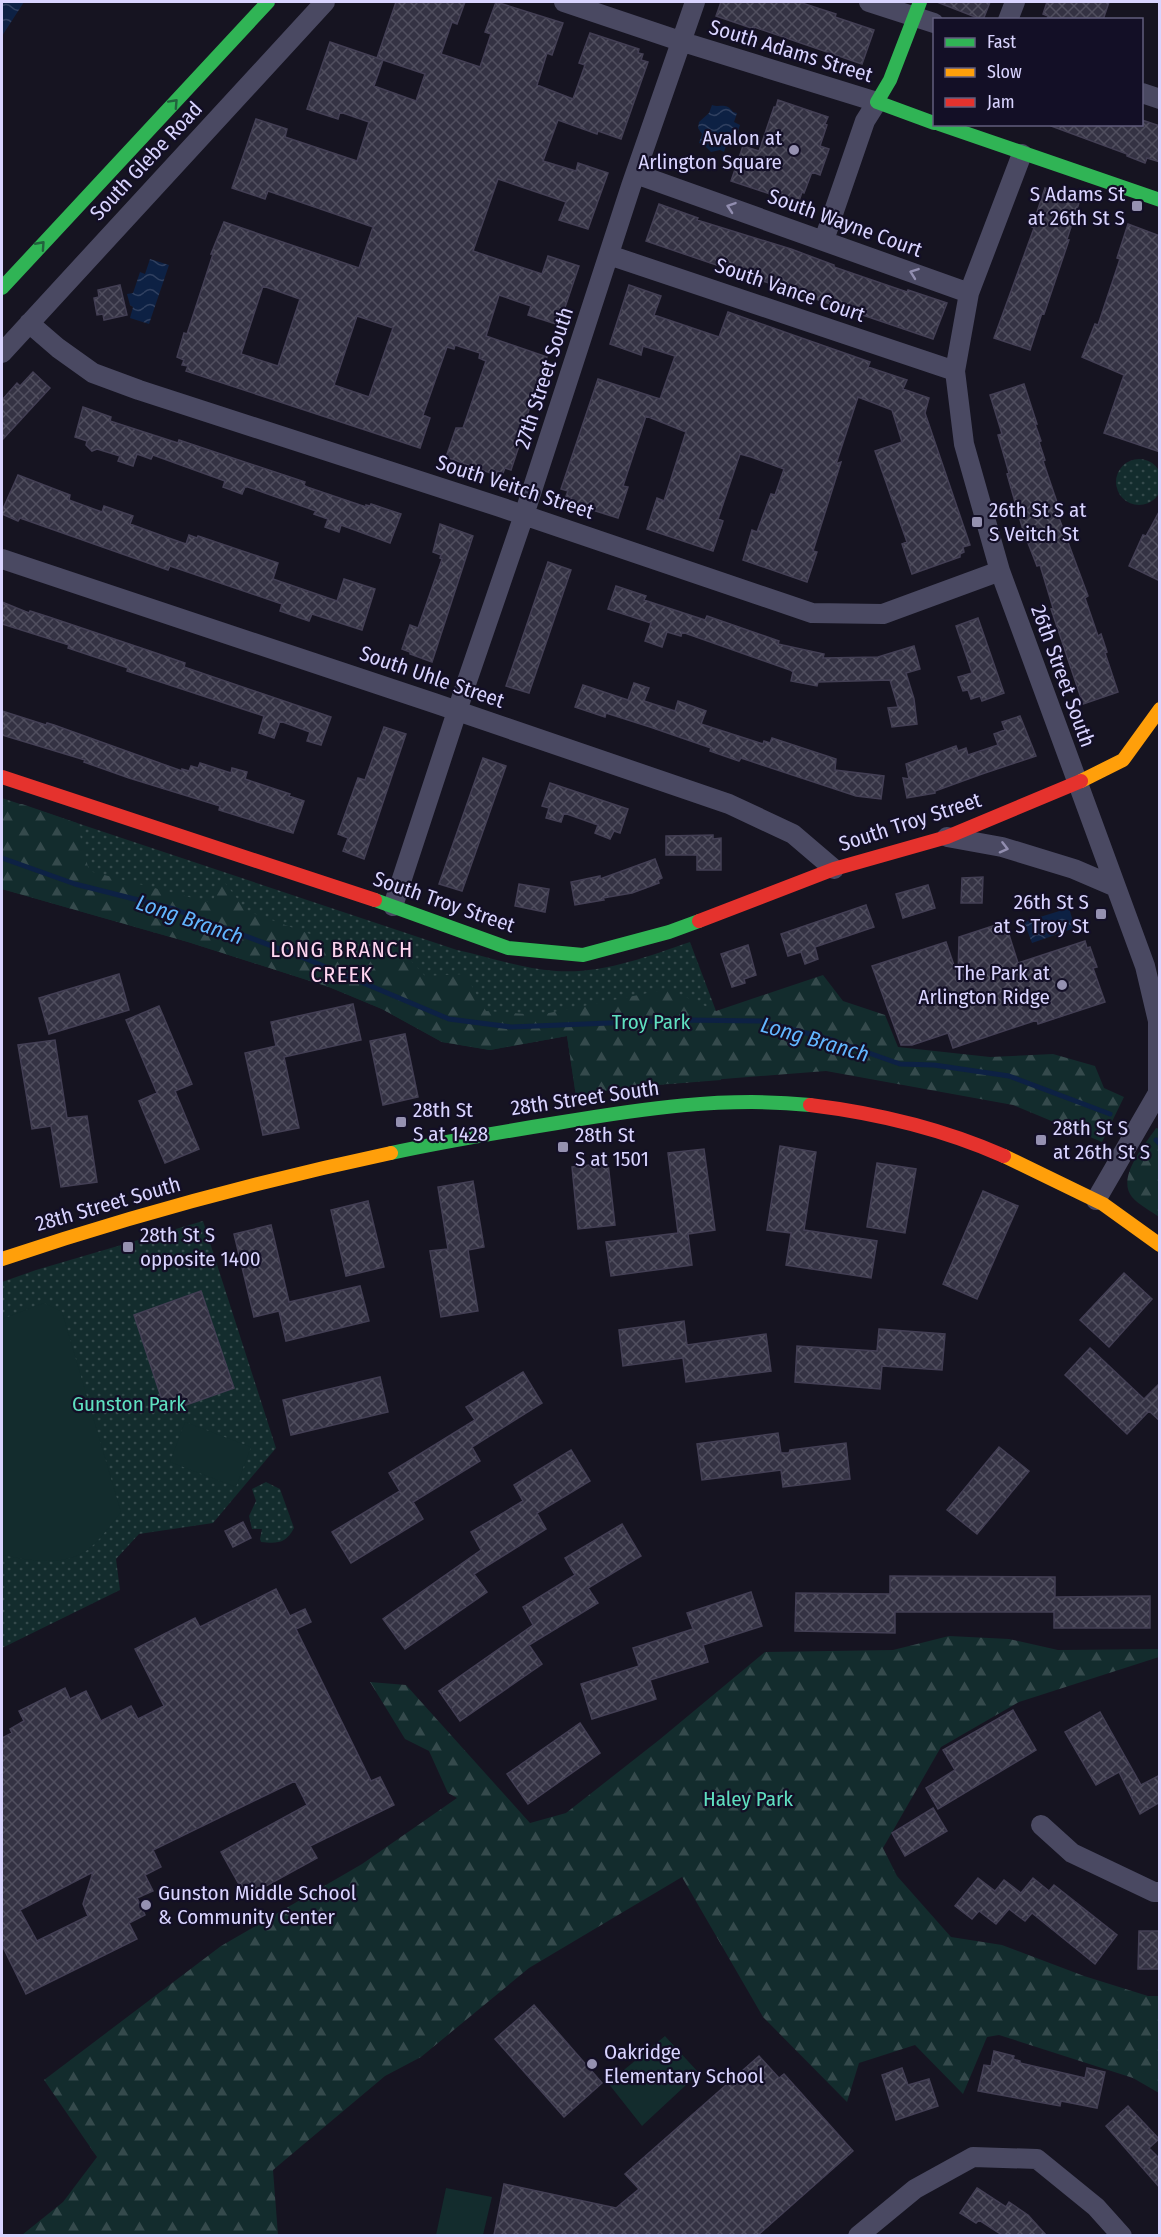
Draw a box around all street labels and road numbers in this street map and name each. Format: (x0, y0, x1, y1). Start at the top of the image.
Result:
street label: South Adams Street (706, 14, 876, 88)
street label: South Glebe Road (84, 96, 208, 226)
street label: South Wayne Court (764, 183, 926, 263)
street label: South Vance Court (712, 252, 869, 328)
street label: 27th Street South (509, 304, 579, 452)
street label: South Veitch Street (433, 449, 597, 525)
street label: 26th Street South (1025, 601, 1101, 751)
street label: South Uhle Street (356, 640, 508, 714)
street label: South Troy Street (836, 787, 985, 857)
street label: South Troy Street (370, 866, 518, 938)
street label: 28th Street South (509, 1075, 661, 1121)
street label: 28th Street South (33, 1171, 183, 1237)

